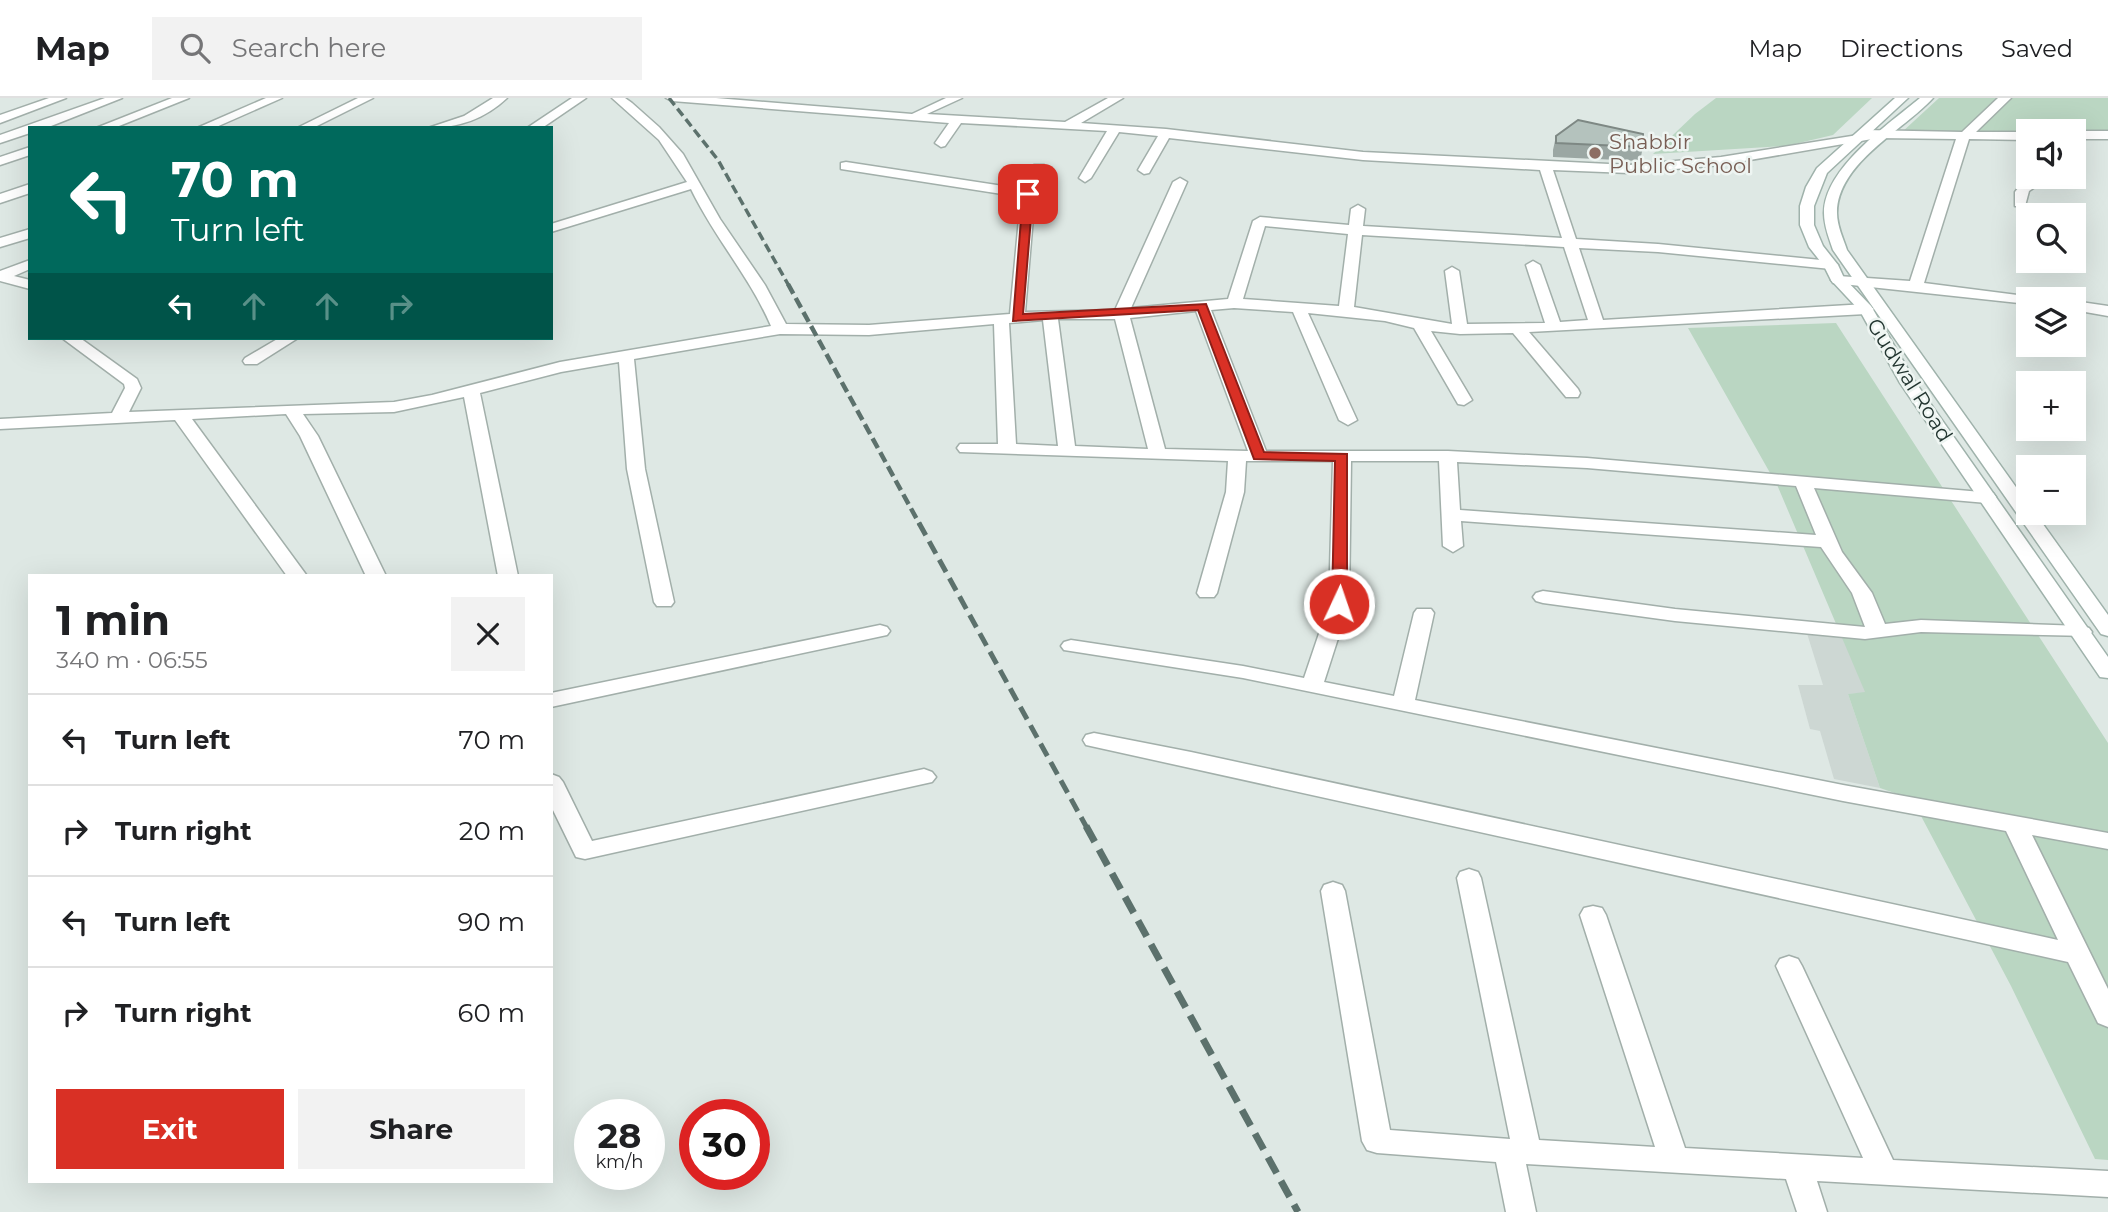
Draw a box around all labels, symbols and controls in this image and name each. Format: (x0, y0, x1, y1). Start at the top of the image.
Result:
search box (152, 17, 642, 80)
text: Map (35, 28, 110, 68)
icon: search (176, 29, 214, 67)
text: Search here (232, 32, 386, 64)
text: Map (1749, 34, 1802, 63)
text: Directions (1840, 34, 1963, 63)
text: Saved (2001, 34, 2073, 63)
map controls (2016, 119, 2086, 525)
button: sound (2016, 119, 2086, 189)
place label: Shabbir Public School (1609, 129, 1752, 178)
marker: Shabbir Public School (1587, 145, 1603, 161)
text: 70 m (171, 150, 299, 209)
icon: left (56, 154, 147, 245)
pin (998, 164, 1058, 224)
icon: arrive (1009, 175, 1047, 213)
button: search (2016, 203, 2086, 273)
text: Turn left (171, 210, 305, 249)
icon: left (162, 287, 200, 325)
icon: ahead (235, 287, 273, 325)
icon: ahead (308, 287, 346, 325)
icon: right (381, 287, 419, 325)
button: layers (2016, 287, 2086, 357)
street label: Gudwal Road (1862, 314, 1958, 446)
button: + (2016, 371, 2086, 441)
button: − (2016, 455, 2086, 525)
position arrow (1302, 567, 1376, 641)
text: 1 min (56, 594, 170, 646)
button: close (451, 597, 525, 671)
text: 340 m · 06:55 (56, 646, 208, 674)
icon: left (56, 721, 94, 759)
text: Turn left (115, 724, 231, 756)
text: 70 m (459, 724, 525, 756)
icon: right (56, 812, 94, 850)
text: Turn right (115, 815, 251, 847)
text: 20 m (459, 815, 525, 847)
icon: left (56, 903, 94, 941)
text: Turn left (115, 906, 231, 938)
text: 90 m (458, 906, 525, 938)
icon: right (56, 994, 94, 1032)
text: Turn right (115, 997, 251, 1029)
text: 60 m (458, 997, 525, 1029)
button: Exit (56, 1089, 284, 1169)
button: Share (298, 1089, 525, 1169)
speed limit sign: 30 (679, 1099, 770, 1190)
text: 28 (598, 1114, 641, 1157)
text: km/h (595, 1151, 644, 1173)

